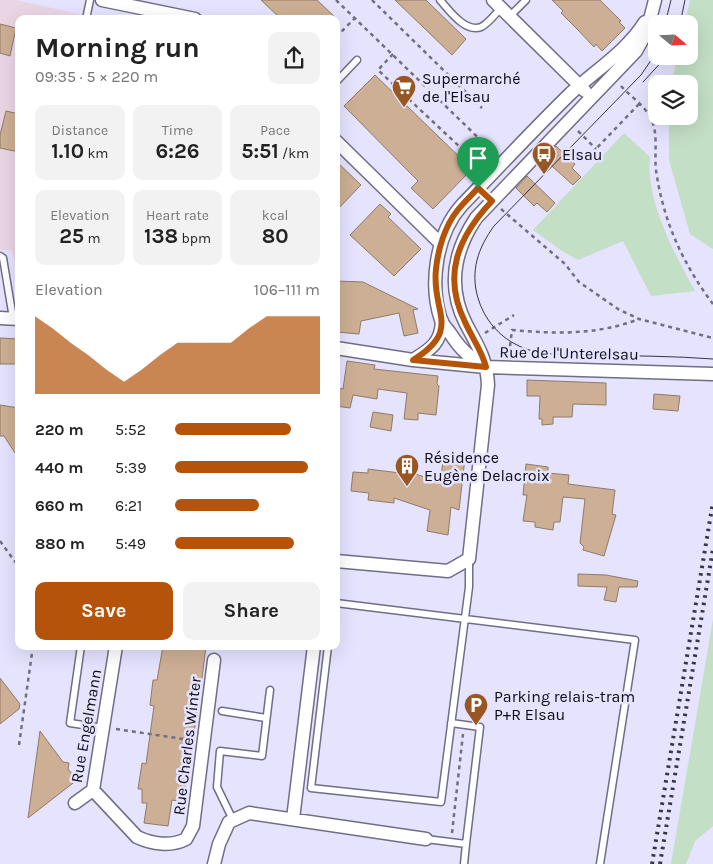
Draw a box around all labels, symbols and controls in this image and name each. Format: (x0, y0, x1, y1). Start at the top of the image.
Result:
north arrow (648, 15, 698, 65)
map controls (648, 15, 698, 125)
text: Morning run (35, 31, 200, 64)
button: share (268, 32, 320, 84)
text: 09:35 · 5 × 220 m (35, 67, 158, 86)
place label: Supermarché de l'Elsau (422, 69, 520, 106)
supermarket icon: Supermarché de l'Elsau (391, 74, 417, 108)
button: layers (648, 75, 698, 125)
text: Distance (52, 122, 108, 139)
text: Time (162, 122, 193, 139)
text: Pace (260, 122, 290, 139)
pin (457, 137, 499, 188)
text: 1.10 (51, 139, 84, 163)
text: 6:26 (156, 139, 199, 163)
text: 5:51 (241, 139, 279, 163)
bus stop icon: Elsau (531, 141, 557, 175)
icon: arrive (464, 144, 492, 172)
text: km (84, 145, 108, 162)
text: /km (279, 145, 309, 162)
place label: Elsau (562, 145, 602, 164)
text: Elevation (50, 207, 109, 224)
text: Heart rate (146, 207, 209, 224)
text: kcal (262, 207, 289, 224)
text: 25 (59, 224, 84, 248)
text: 138 (144, 224, 178, 248)
text: 80 (262, 224, 289, 248)
text: m (84, 230, 101, 247)
text: bpm (178, 230, 211, 247)
text: Elevation (35, 280, 103, 299)
text: 106–111 m (254, 280, 320, 299)
street label: Rue de l'Unterelsau (499, 342, 639, 364)
text: 220 m (35, 420, 84, 439)
text: 5:52 (115, 420, 146, 439)
place label: Résidence Eugène Delacroix (424, 448, 549, 485)
building icon: Résidence Eugène Delacroix (394, 453, 420, 487)
text: 440 m (35, 458, 83, 477)
text: 5:39 (115, 458, 146, 477)
text: 660 m (35, 496, 84, 515)
text: 6:21 (115, 496, 142, 515)
text: 880 m (35, 534, 85, 553)
text: 5:49 (115, 534, 146, 553)
button: Save (35, 582, 173, 640)
button: Share (183, 582, 320, 640)
street label: Rue Engelmann (67, 668, 105, 784)
street label: Rue Charles Winter (169, 676, 205, 816)
place label: Parking relais-tram P+R Elsau (494, 687, 635, 724)
parking icon: Parking relais-tram P+R Elsau (463, 692, 489, 726)

